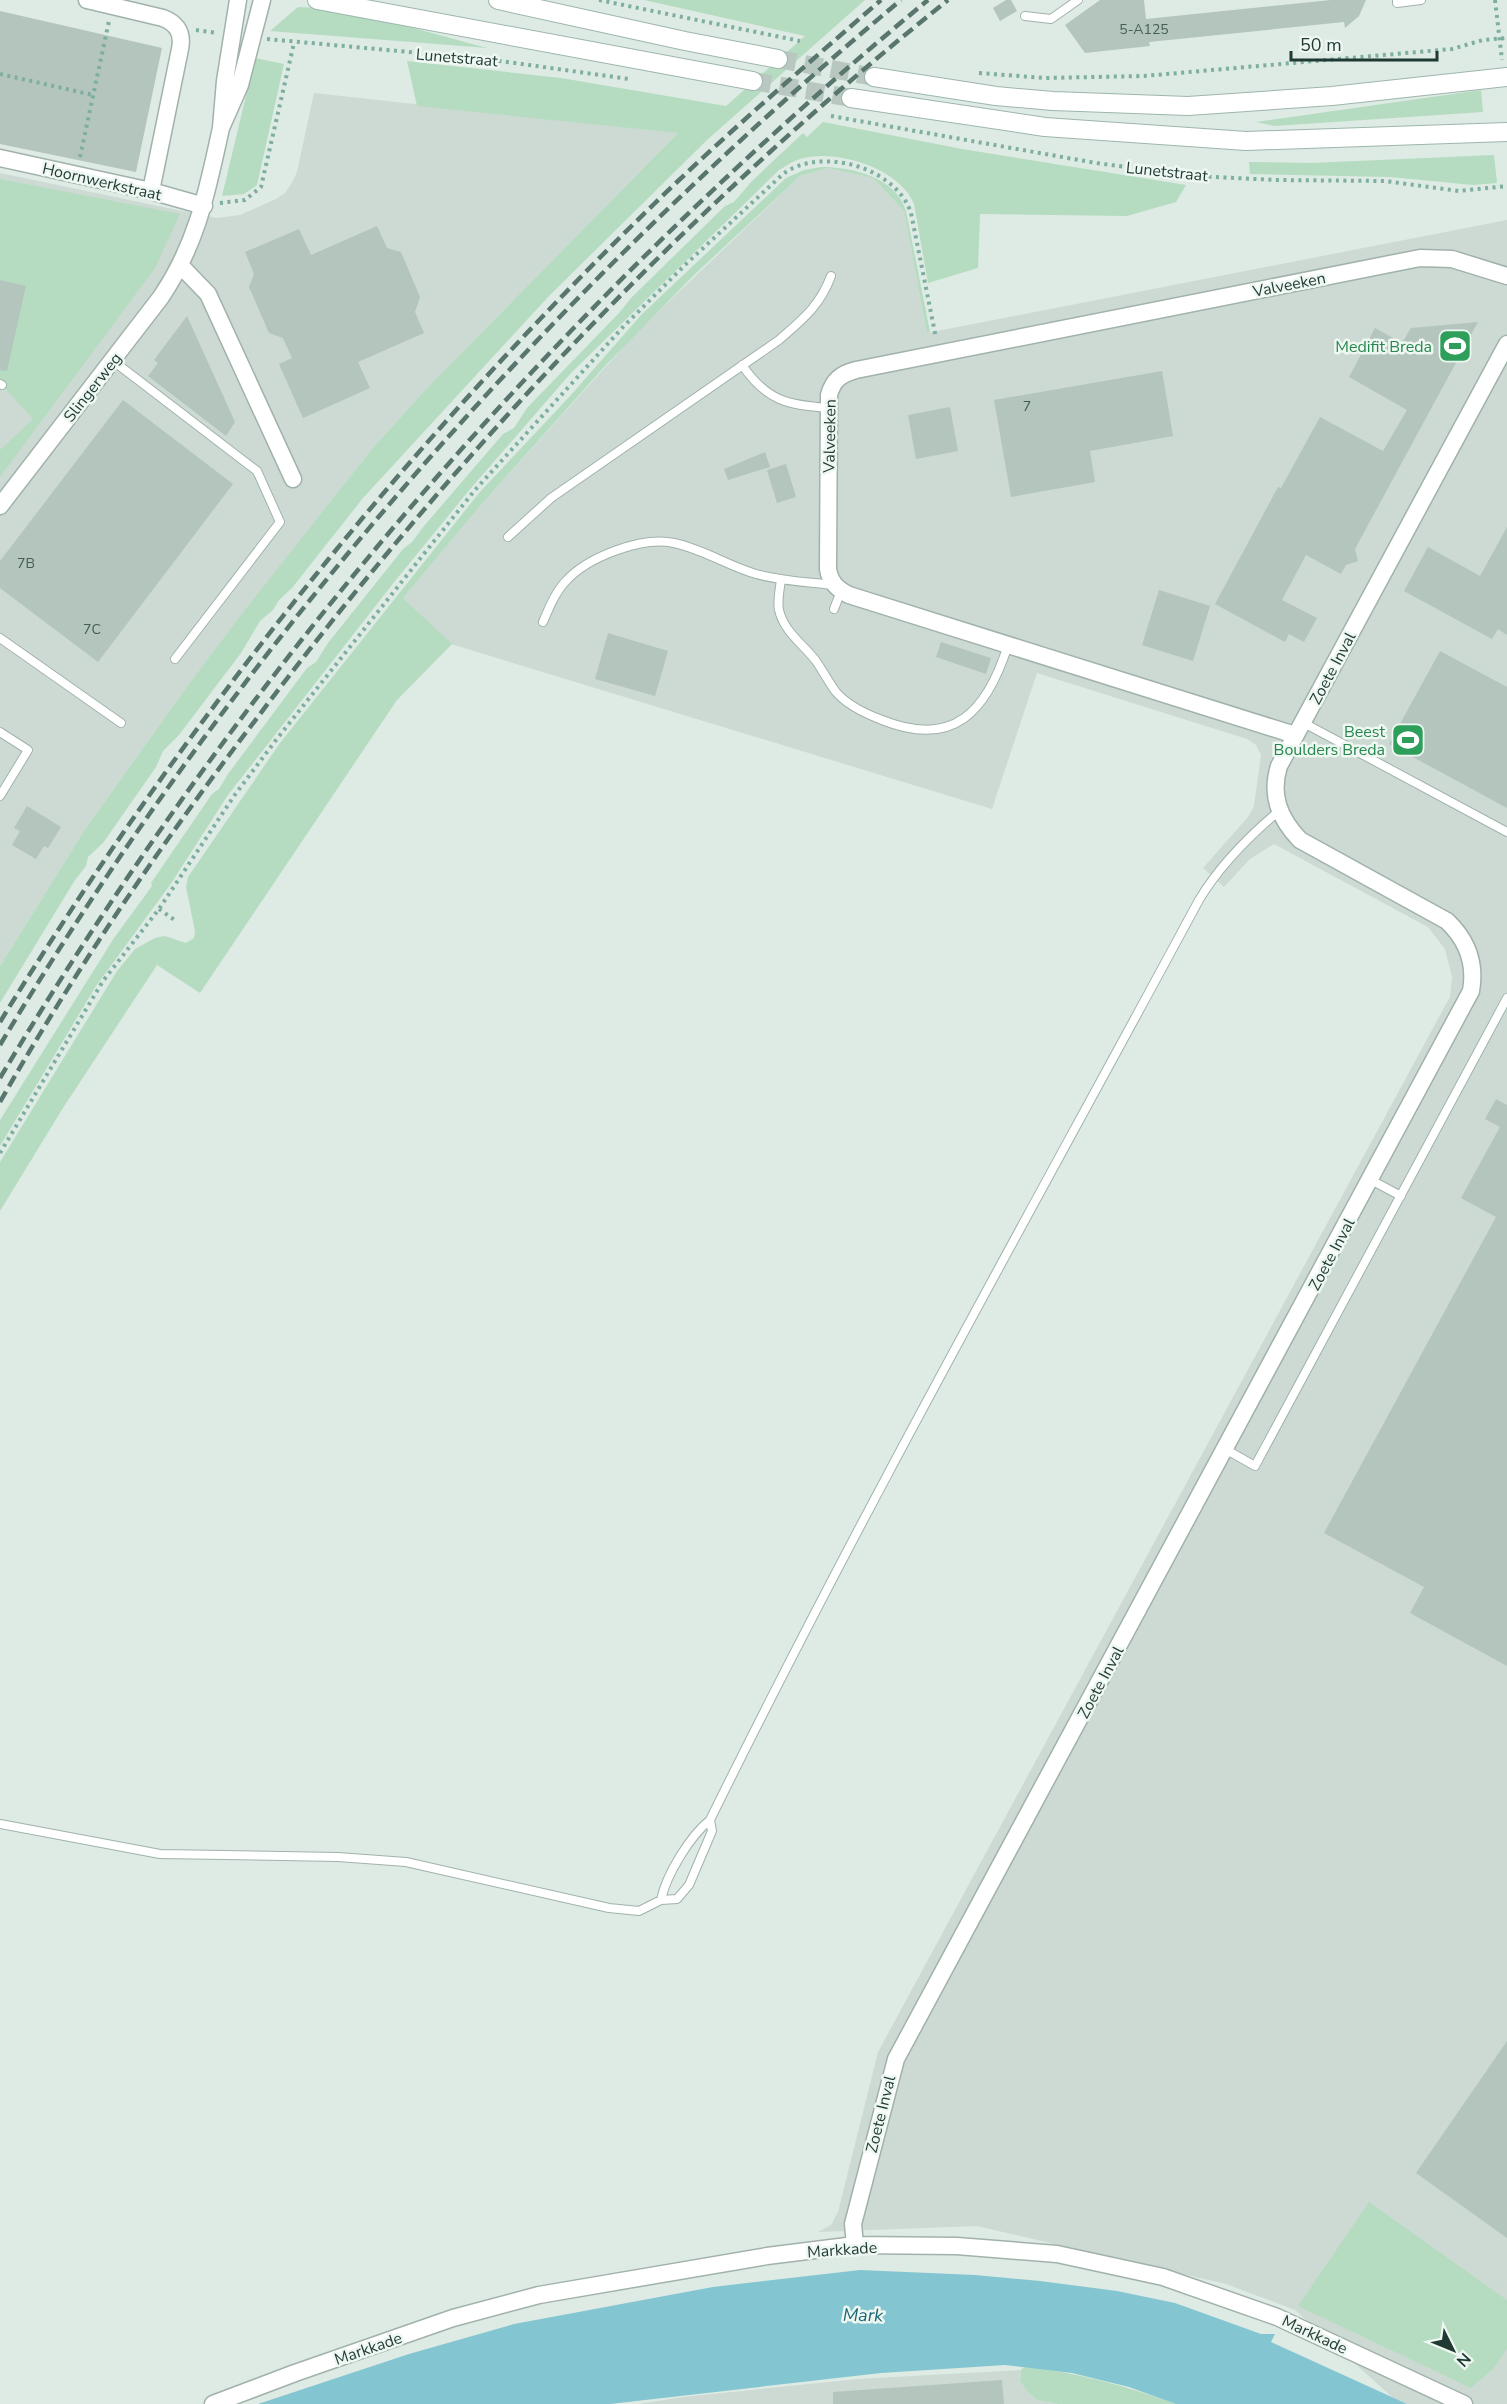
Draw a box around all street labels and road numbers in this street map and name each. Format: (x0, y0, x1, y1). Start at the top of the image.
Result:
street label: Lunetstraat (415, 43, 499, 73)
street label: Lunetstraat (1125, 157, 1209, 187)
street label: Hoornwerkstraat (40, 158, 164, 206)
street label: Valveeken (1250, 267, 1327, 303)
street label: Slingerweg (59, 348, 127, 427)
street label: Valveeken (818, 399, 842, 474)
street label: Zoete Inval (1305, 628, 1361, 709)
street label: Zoete Inval (1304, 1214, 1360, 1295)
street label: Zoete Inval (1073, 1642, 1129, 1723)
street label: Zoete Inval (861, 2073, 901, 2155)
street label: Markkade (806, 2237, 878, 2263)
street label: Markkade (1278, 2310, 1351, 2360)
street label: Markkade (332, 2327, 405, 2371)

